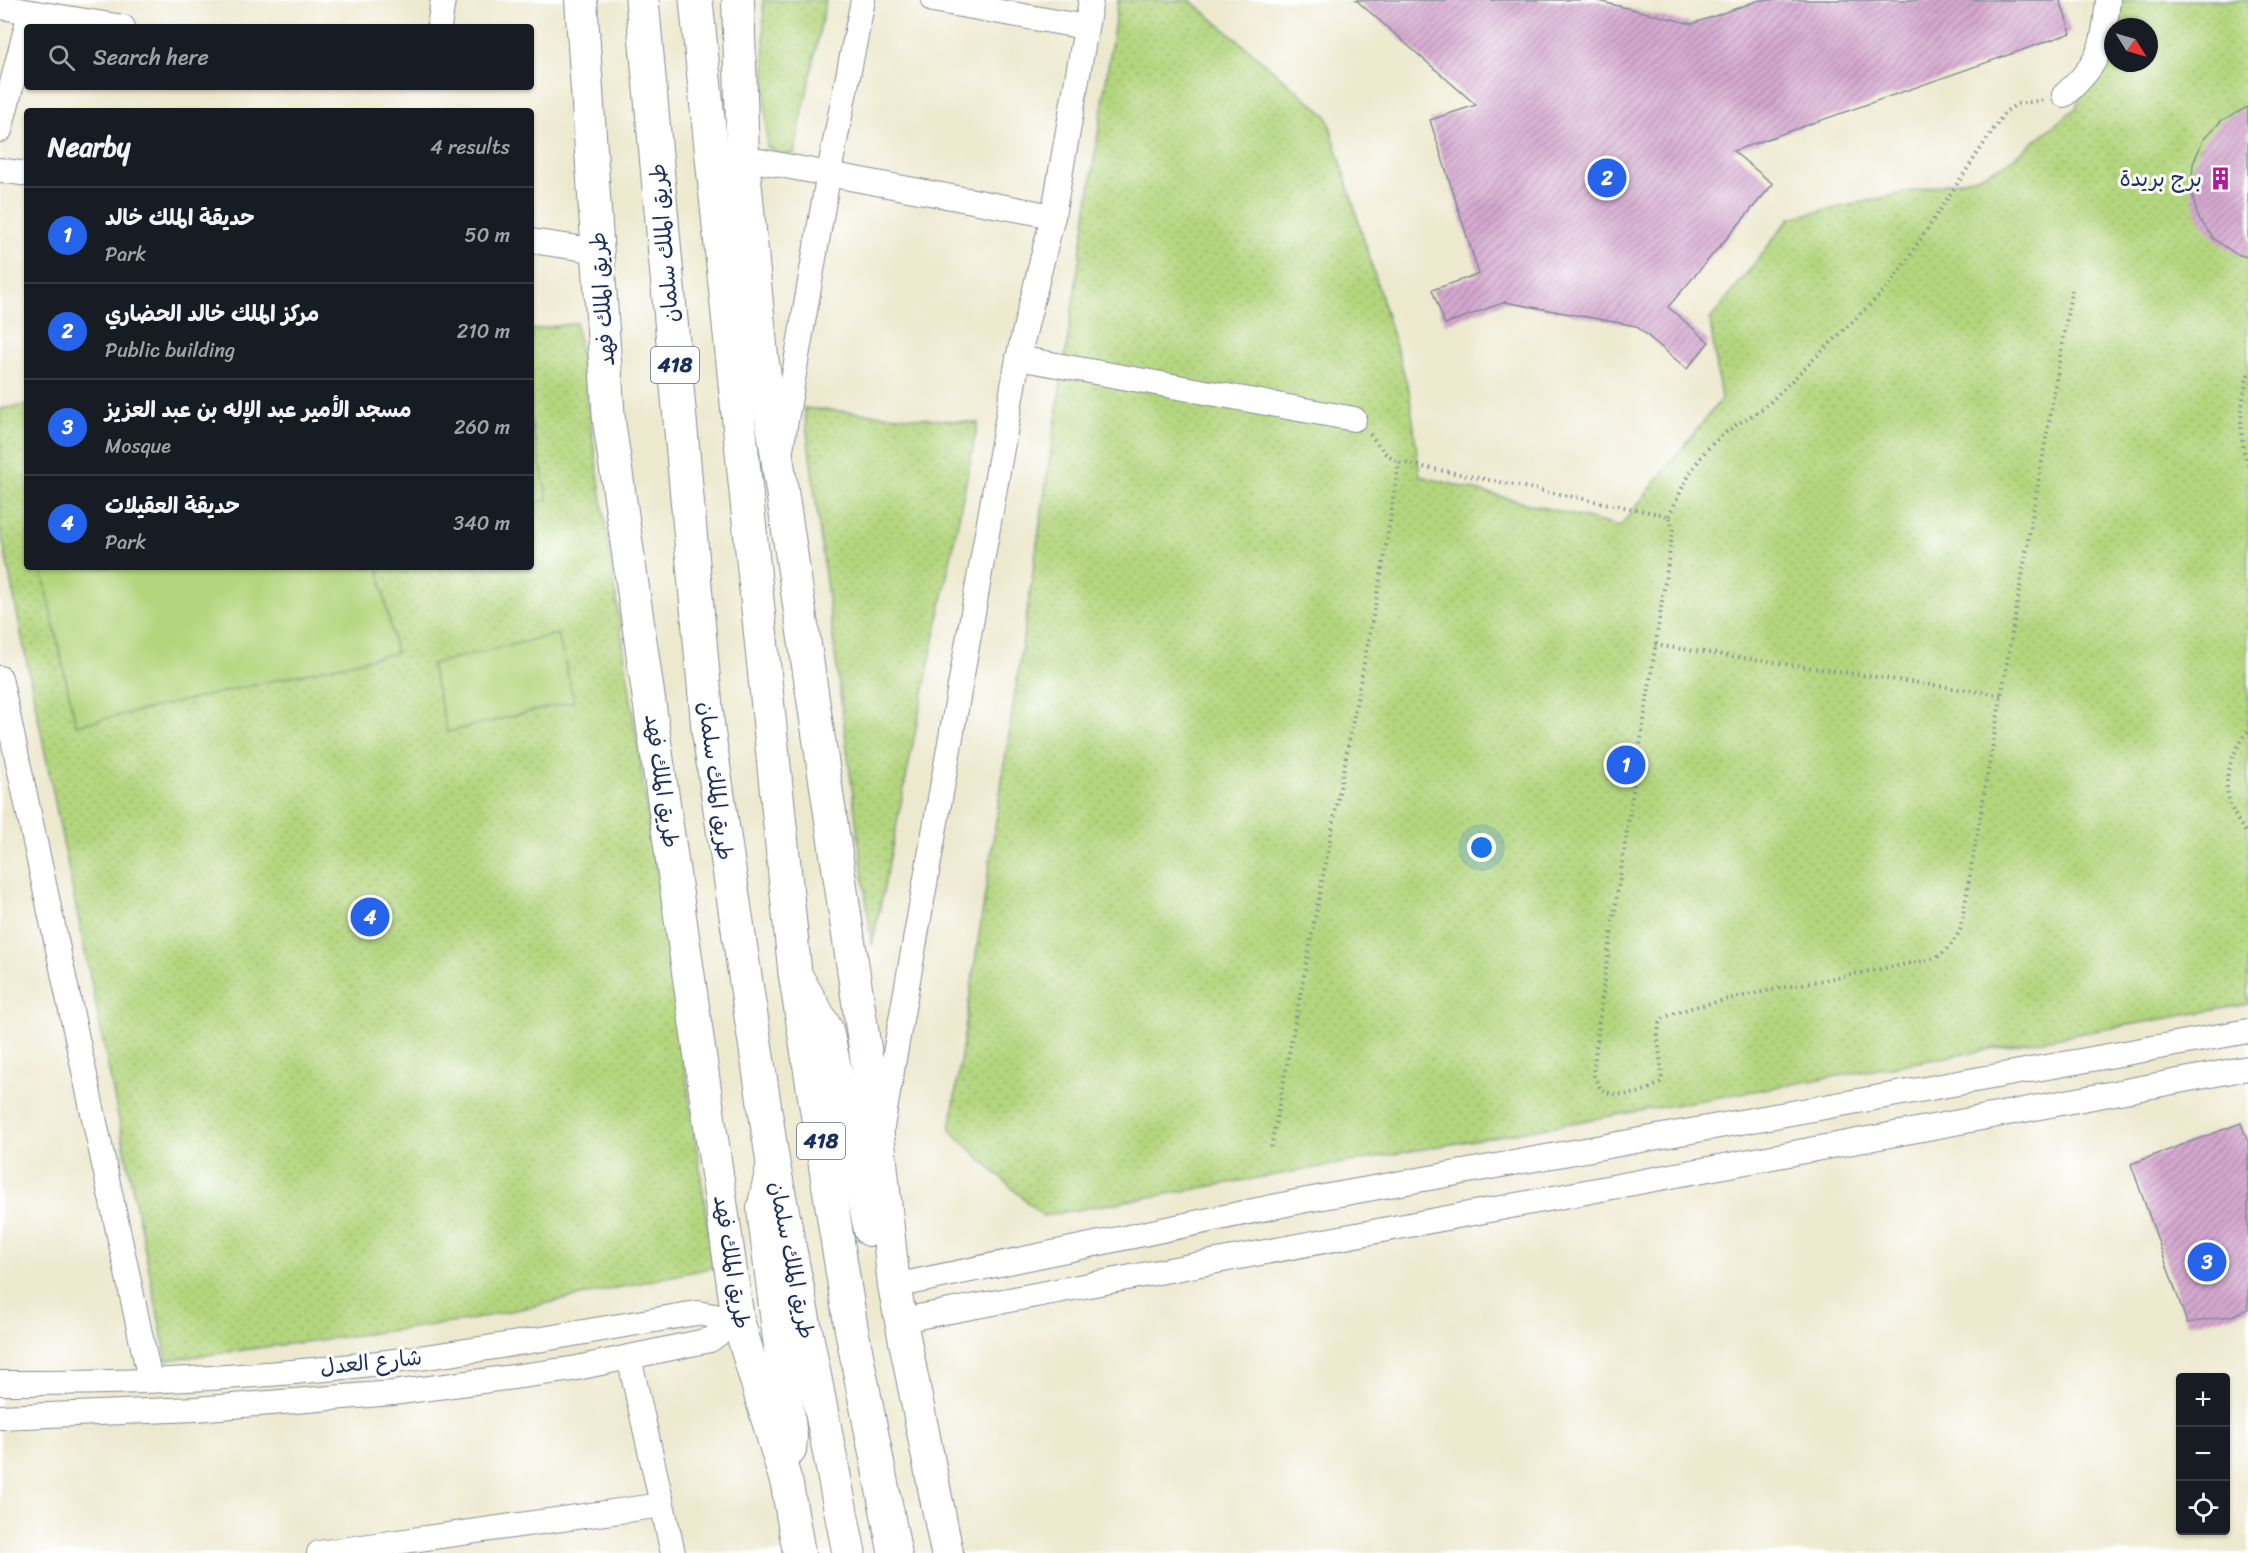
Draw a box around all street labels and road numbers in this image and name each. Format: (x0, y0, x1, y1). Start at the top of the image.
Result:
street label: طريق الملك سلمان (638, 162, 690, 324)
street label: طريق الملك فهد (578, 230, 626, 368)
road number: 418 (651, 347, 699, 383)
street label: طريق الملك سلمان (687, 699, 745, 863)
street label: طريق الملك فهد (633, 712, 691, 850)
road number: 418 (797, 1123, 845, 1159)
street label: طريق الملك سلمان (758, 1178, 826, 1342)
street label: طريق الملك فهد (702, 1192, 762, 1332)
street label: شارع العدل (318, 1337, 424, 1387)

